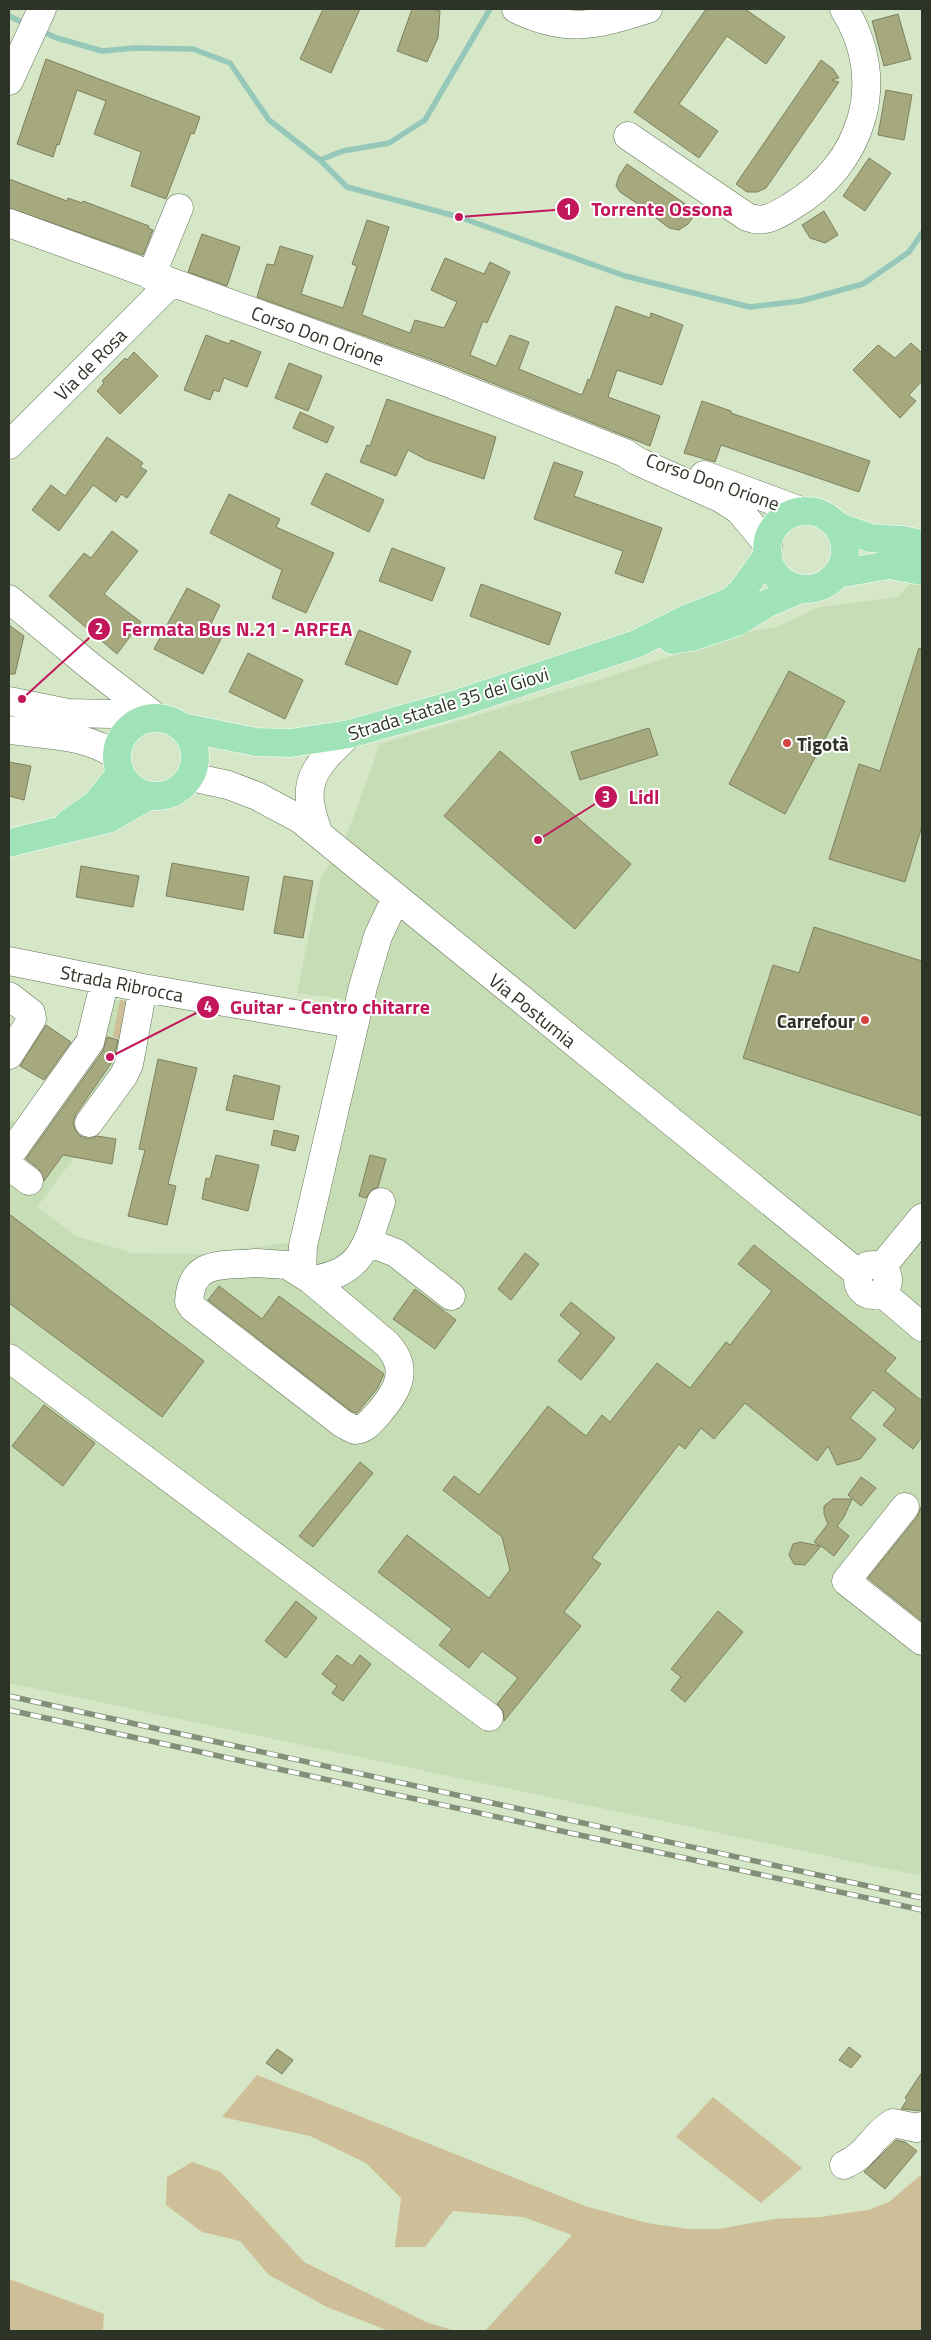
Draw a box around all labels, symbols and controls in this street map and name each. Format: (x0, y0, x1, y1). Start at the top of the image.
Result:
callout: Torrente Ossona (556, 192, 743, 227)
text: Torrente Ossona (591, 193, 733, 224)
text: 1 (564, 198, 572, 221)
street label: Corso Don Orione (247, 298, 389, 372)
street label: Via de Rosa (47, 321, 133, 407)
street label: Corso Don Orione (642, 445, 784, 517)
callout: Fermata Bus N.21 - ARFEA (87, 611, 362, 646)
text: Fermata Bus N.21 - ARFEA (122, 613, 352, 644)
text: 2 (95, 617, 103, 640)
street label: Strada statale 35 dei Giovi (344, 659, 552, 747)
place label: Tigotà (797, 729, 849, 758)
marker: Tigotà (781, 737, 793, 749)
callout: Lidl (594, 780, 670, 815)
text: Lidl (629, 781, 659, 812)
text: 3 (602, 785, 610, 808)
street label: Strada Ribrocca (58, 957, 187, 1009)
street label: Via Postumia (483, 966, 583, 1055)
callout: Guitar - Centro chitarre (195, 989, 440, 1024)
text: Guitar - Centro chitarre (230, 991, 430, 1022)
text: 4 (204, 995, 212, 1018)
place label: Carrefour (777, 1006, 855, 1035)
marker: Carrefour (859, 1014, 871, 1026)

